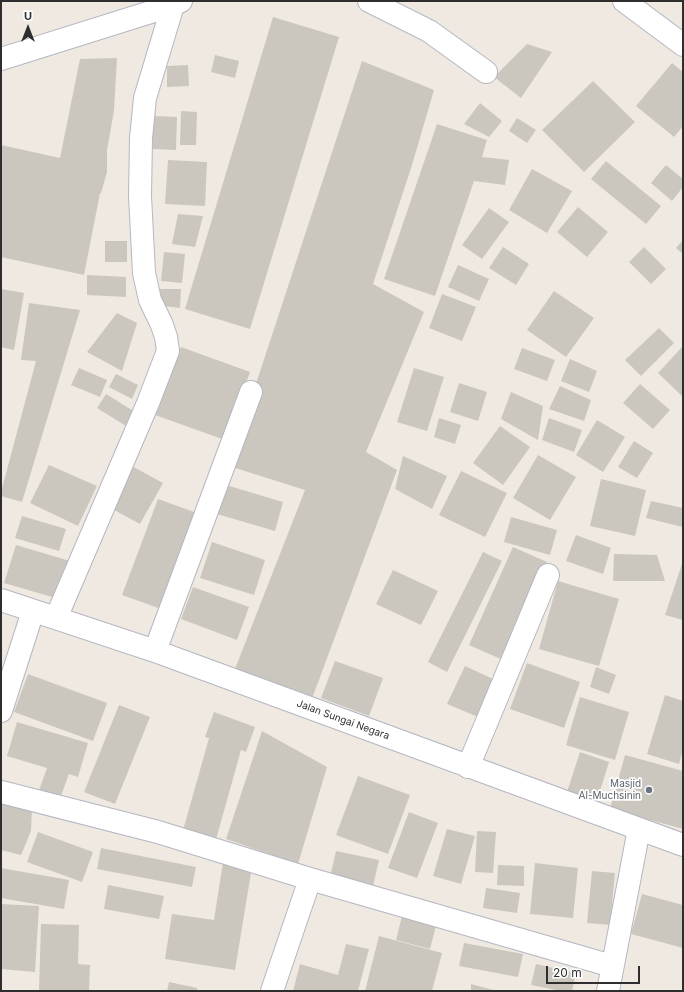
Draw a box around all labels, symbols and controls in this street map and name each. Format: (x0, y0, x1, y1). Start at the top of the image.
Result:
north arrow (8, 8, 48, 48)
text: U (24, 9, 32, 23)
street label: Jalan Sungai Negara (295, 698, 391, 742)
place label: Masjid Al-Muchsinin (579, 778, 641, 802)
marker: Masjid Al-Muchsinin (644, 785, 654, 795)
scale bar (548, 958, 642, 984)
text: 20 m (553, 965, 582, 980)

